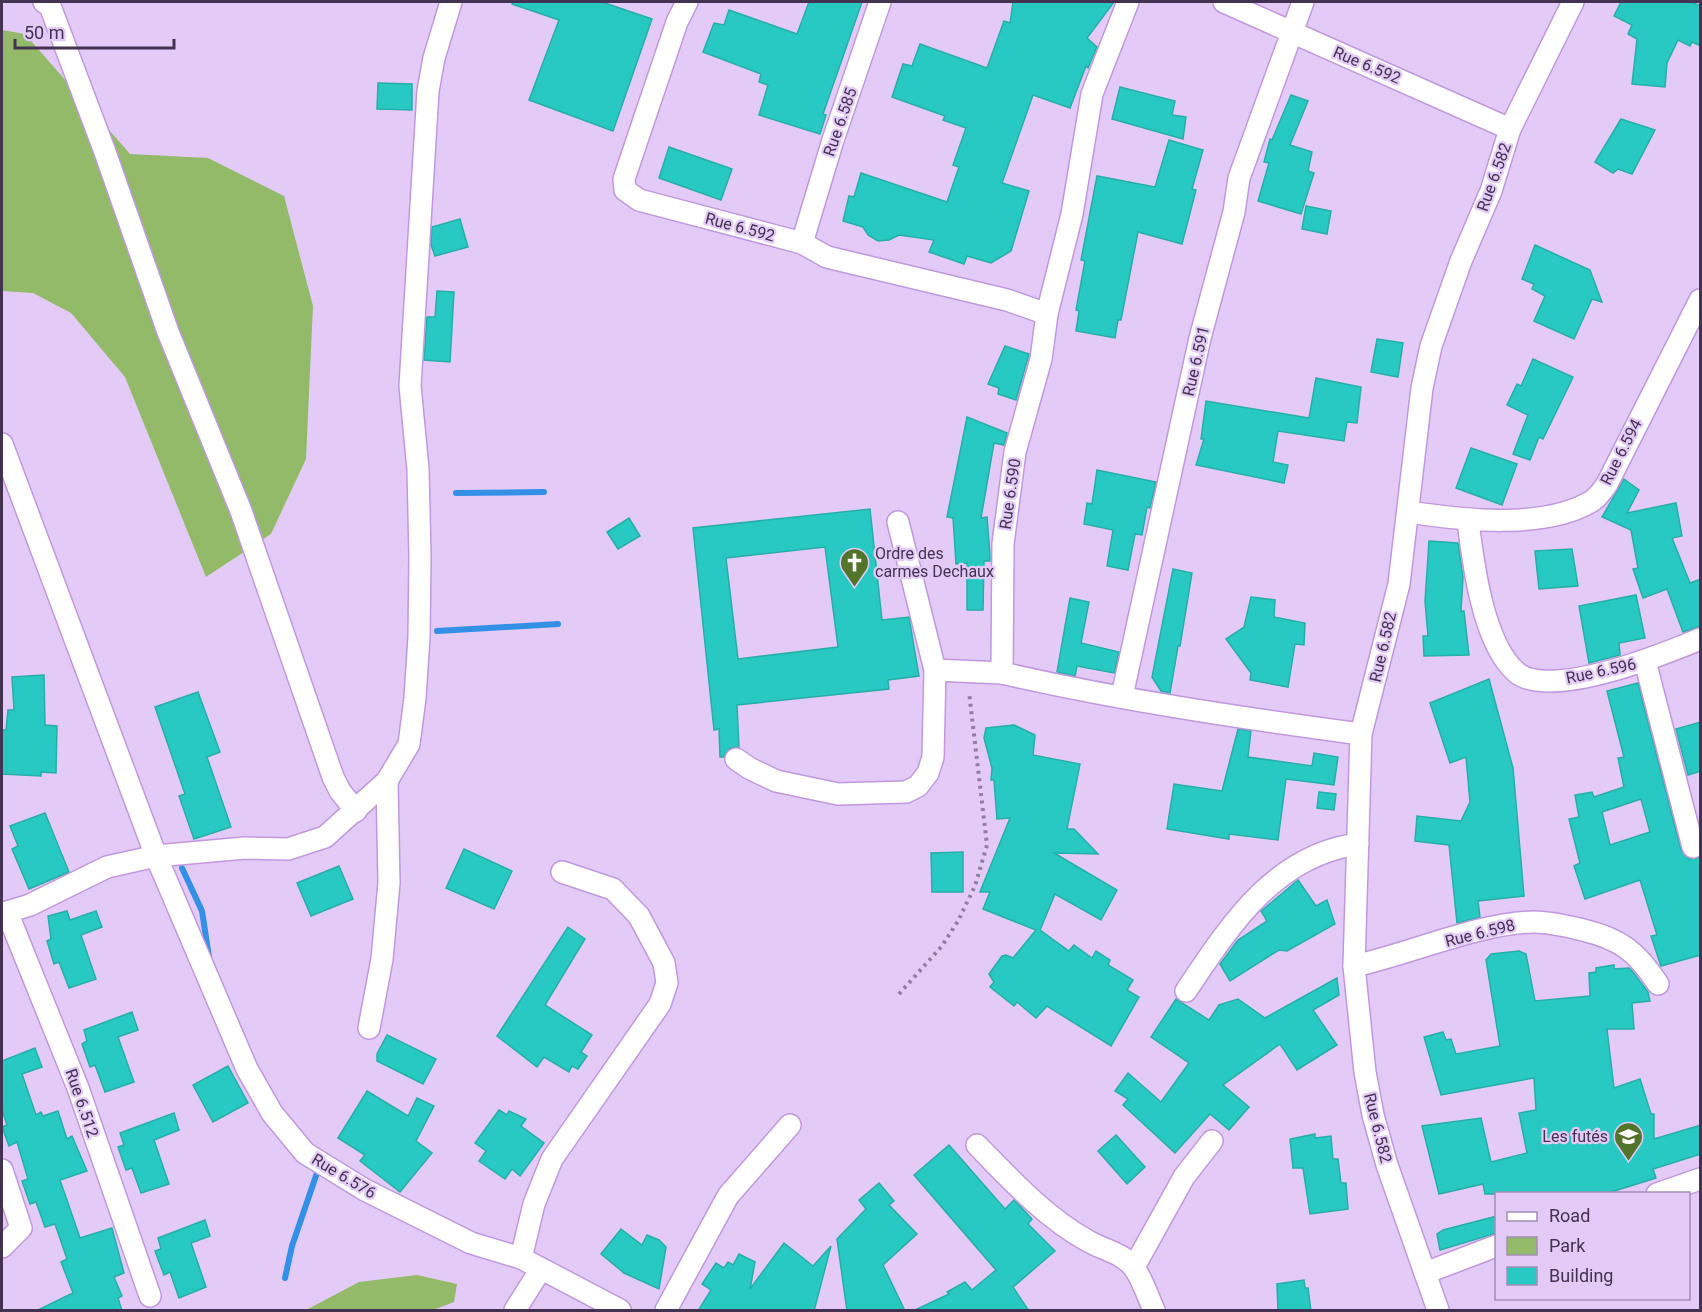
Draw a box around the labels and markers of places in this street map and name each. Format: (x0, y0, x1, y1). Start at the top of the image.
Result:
place label: Ordre des carmes Dechaux (875, 544, 994, 581)
church icon: Ordre des carmes Dechaux (838, 546, 870, 588)
school or university icon: Les futés (1613, 1120, 1645, 1162)
place label: Les futés (1542, 1127, 1608, 1146)

